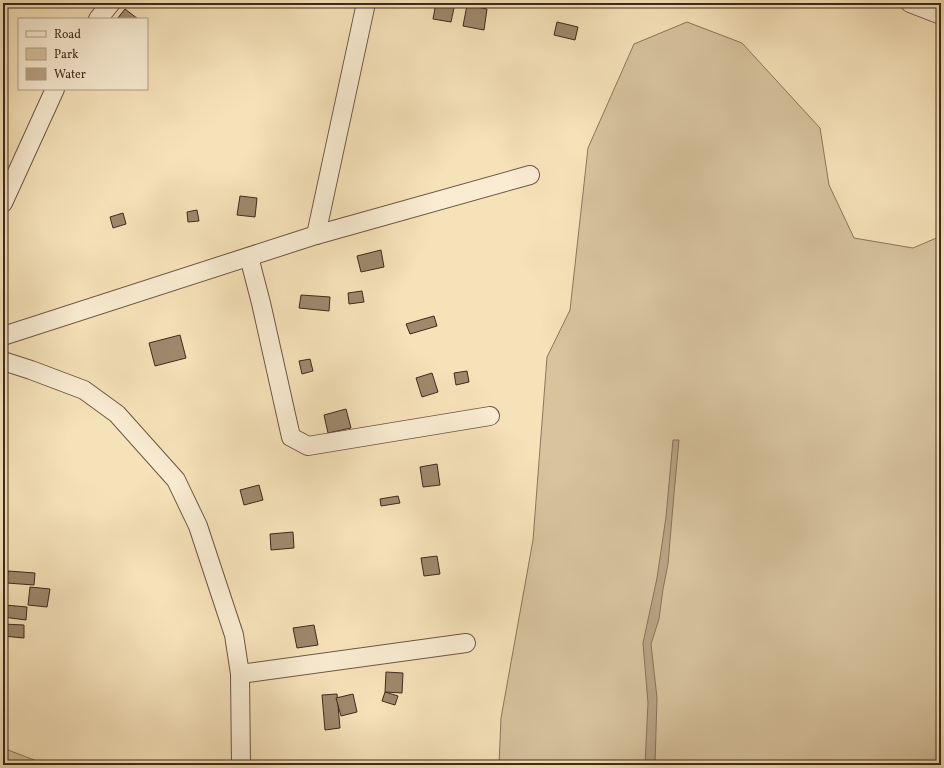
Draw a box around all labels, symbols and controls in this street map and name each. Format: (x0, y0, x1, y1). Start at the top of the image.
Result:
legend (18, 18, 148, 90)
text: Road (54, 27, 81, 43)
text: Park (54, 47, 79, 63)
text: Water (54, 67, 86, 83)

